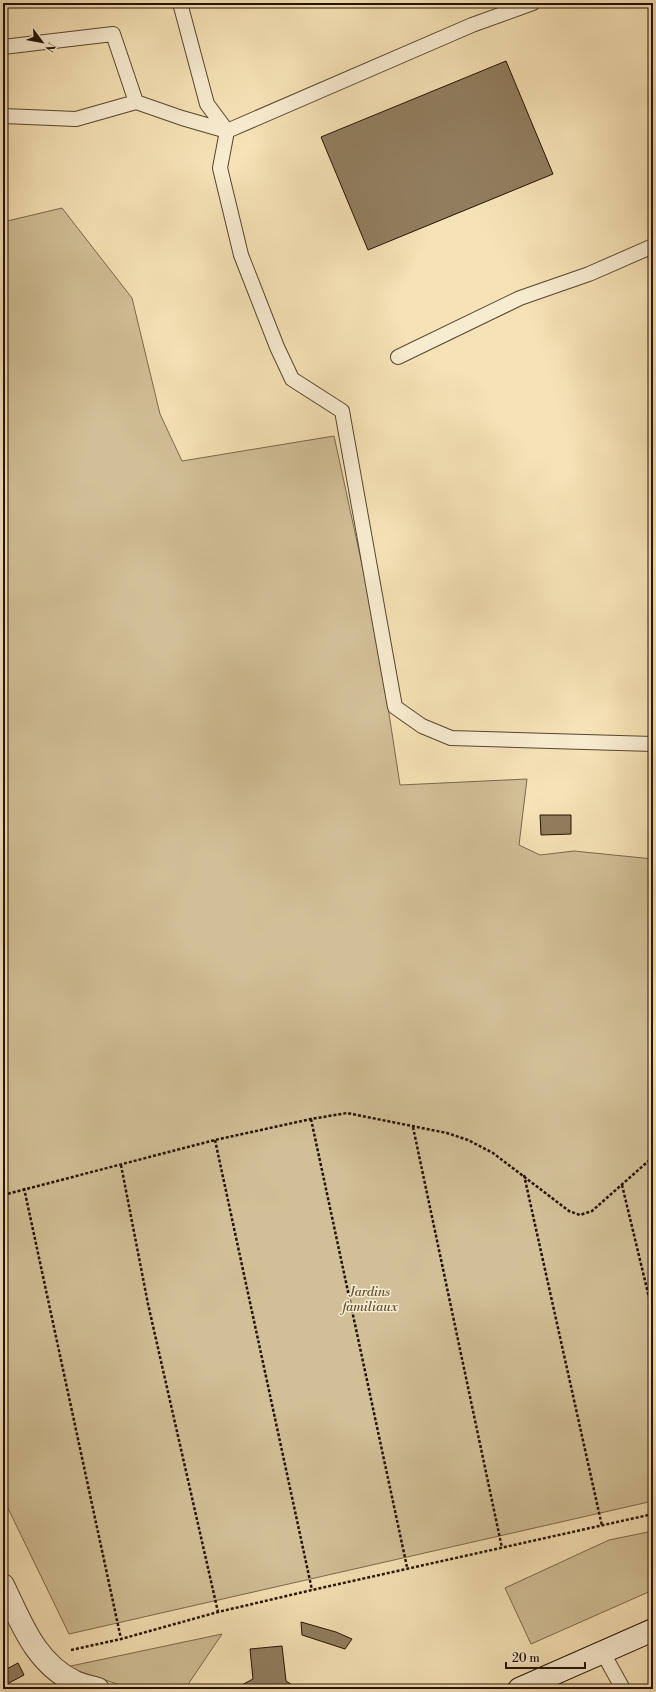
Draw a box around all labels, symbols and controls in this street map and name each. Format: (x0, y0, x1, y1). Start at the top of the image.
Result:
north arrow (22, 22, 62, 62)
text: N (41, 39, 58, 54)
park label: Jardins familiaux (339, 1284, 398, 1315)
scale bar (506, 1644, 585, 1670)
text: 20 m (512, 1651, 540, 1666)

